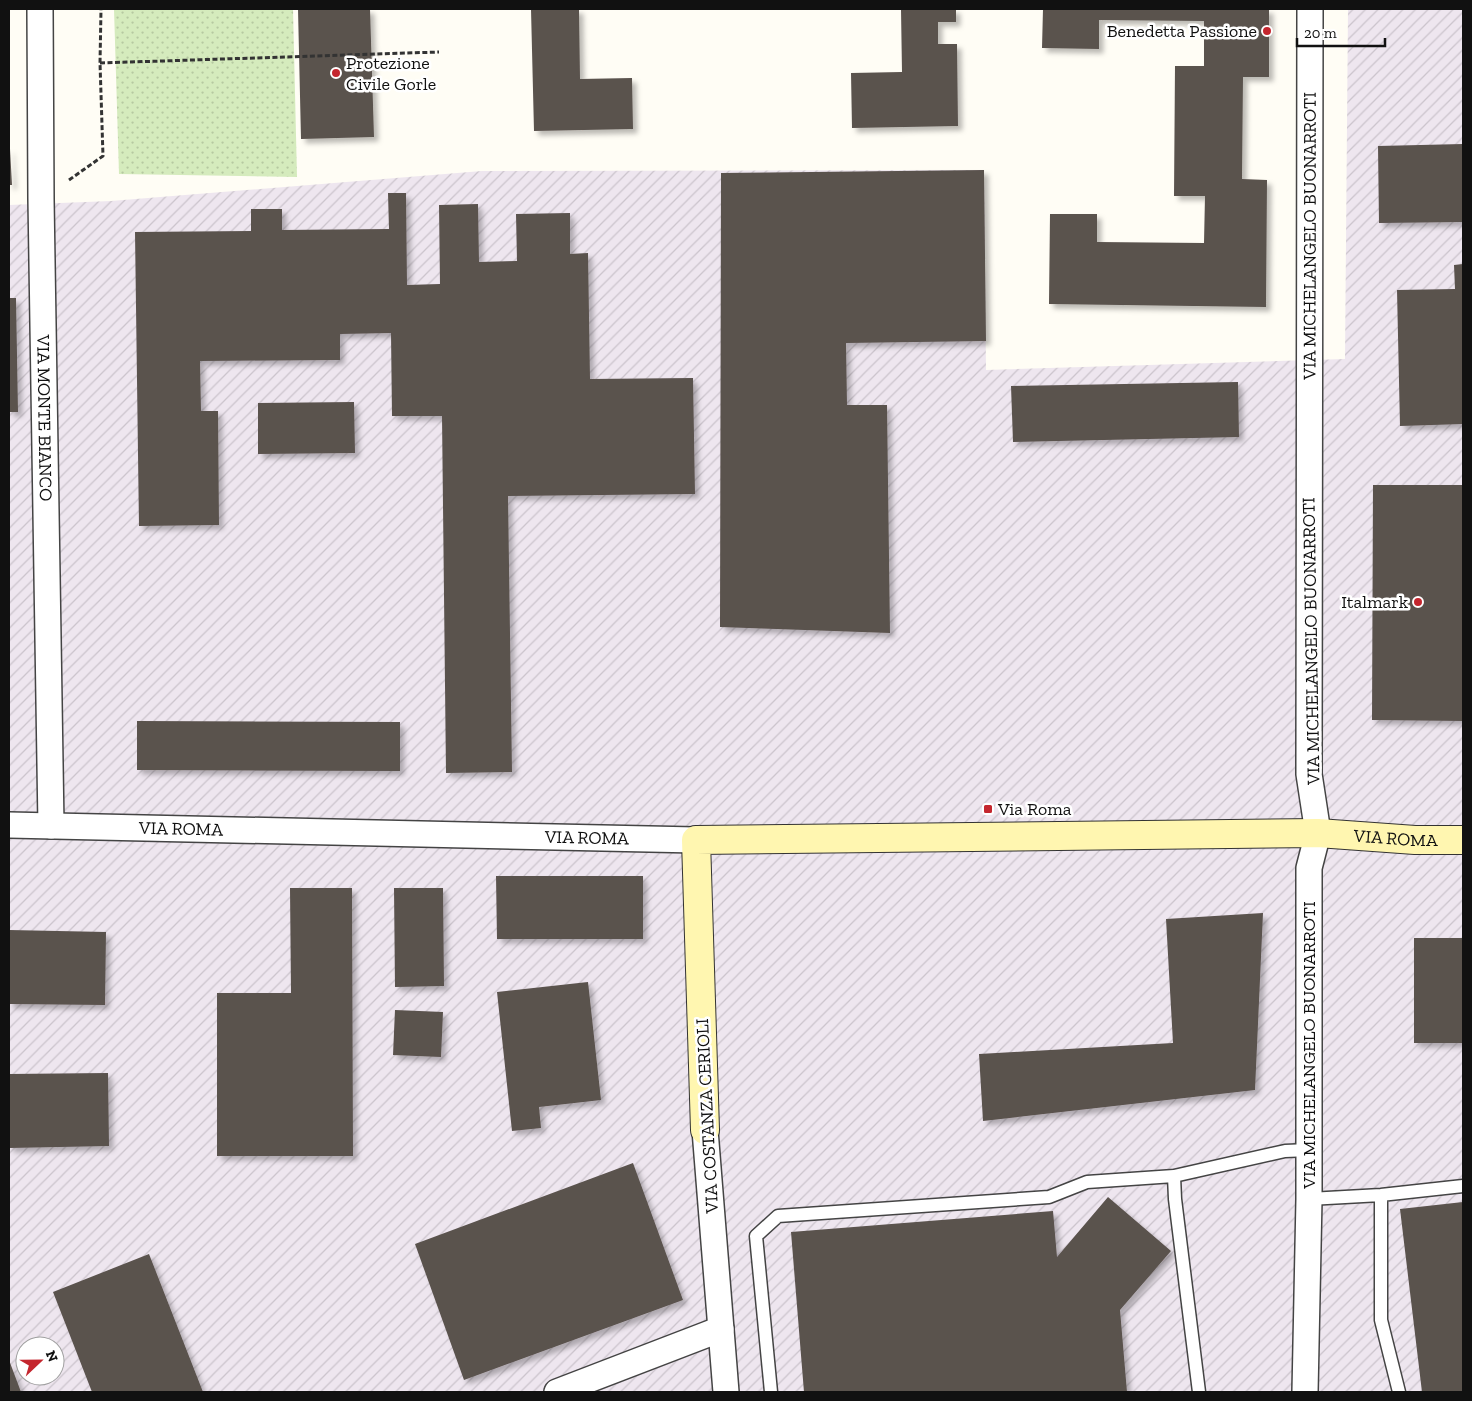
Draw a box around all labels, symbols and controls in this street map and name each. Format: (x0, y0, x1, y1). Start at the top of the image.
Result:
scale bar (1297, 15, 1384, 47)
place label: Benedetta Passione (1107, 20, 1257, 42)
text: 20 m (1304, 24, 1337, 42)
marker: Benedetta Passione (1261, 25, 1273, 37)
place label: Protezione Civile Gorle (346, 52, 436, 95)
marker: Protezione Civile Gorle (330, 67, 342, 79)
street label: VIA MICHELANGELO BUONARROTI (1299, 92, 1321, 381)
street label: VIA MONTE BIANCO (32, 334, 57, 501)
street label: VIA MICHELANGELO BUONARROTI (1297, 497, 1325, 786)
place label: Italmark (1341, 591, 1409, 613)
marker: Italmark (1412, 596, 1424, 608)
place label: Via Roma (997, 798, 1072, 820)
marker: Via Roma (982, 803, 994, 815)
street label: VIA ROMA (138, 817, 224, 841)
street label: VIA ROMA (1352, 825, 1438, 851)
street label: VIA ROMA (544, 826, 629, 850)
street label: VIA MICHELANGELO BUONARROTI (1298, 901, 1320, 1190)
street label: VIA COSTANZA CERIOLI (691, 1018, 723, 1215)
north arrow (15, 1336, 65, 1386)
text: N (42, 1348, 62, 1365)

